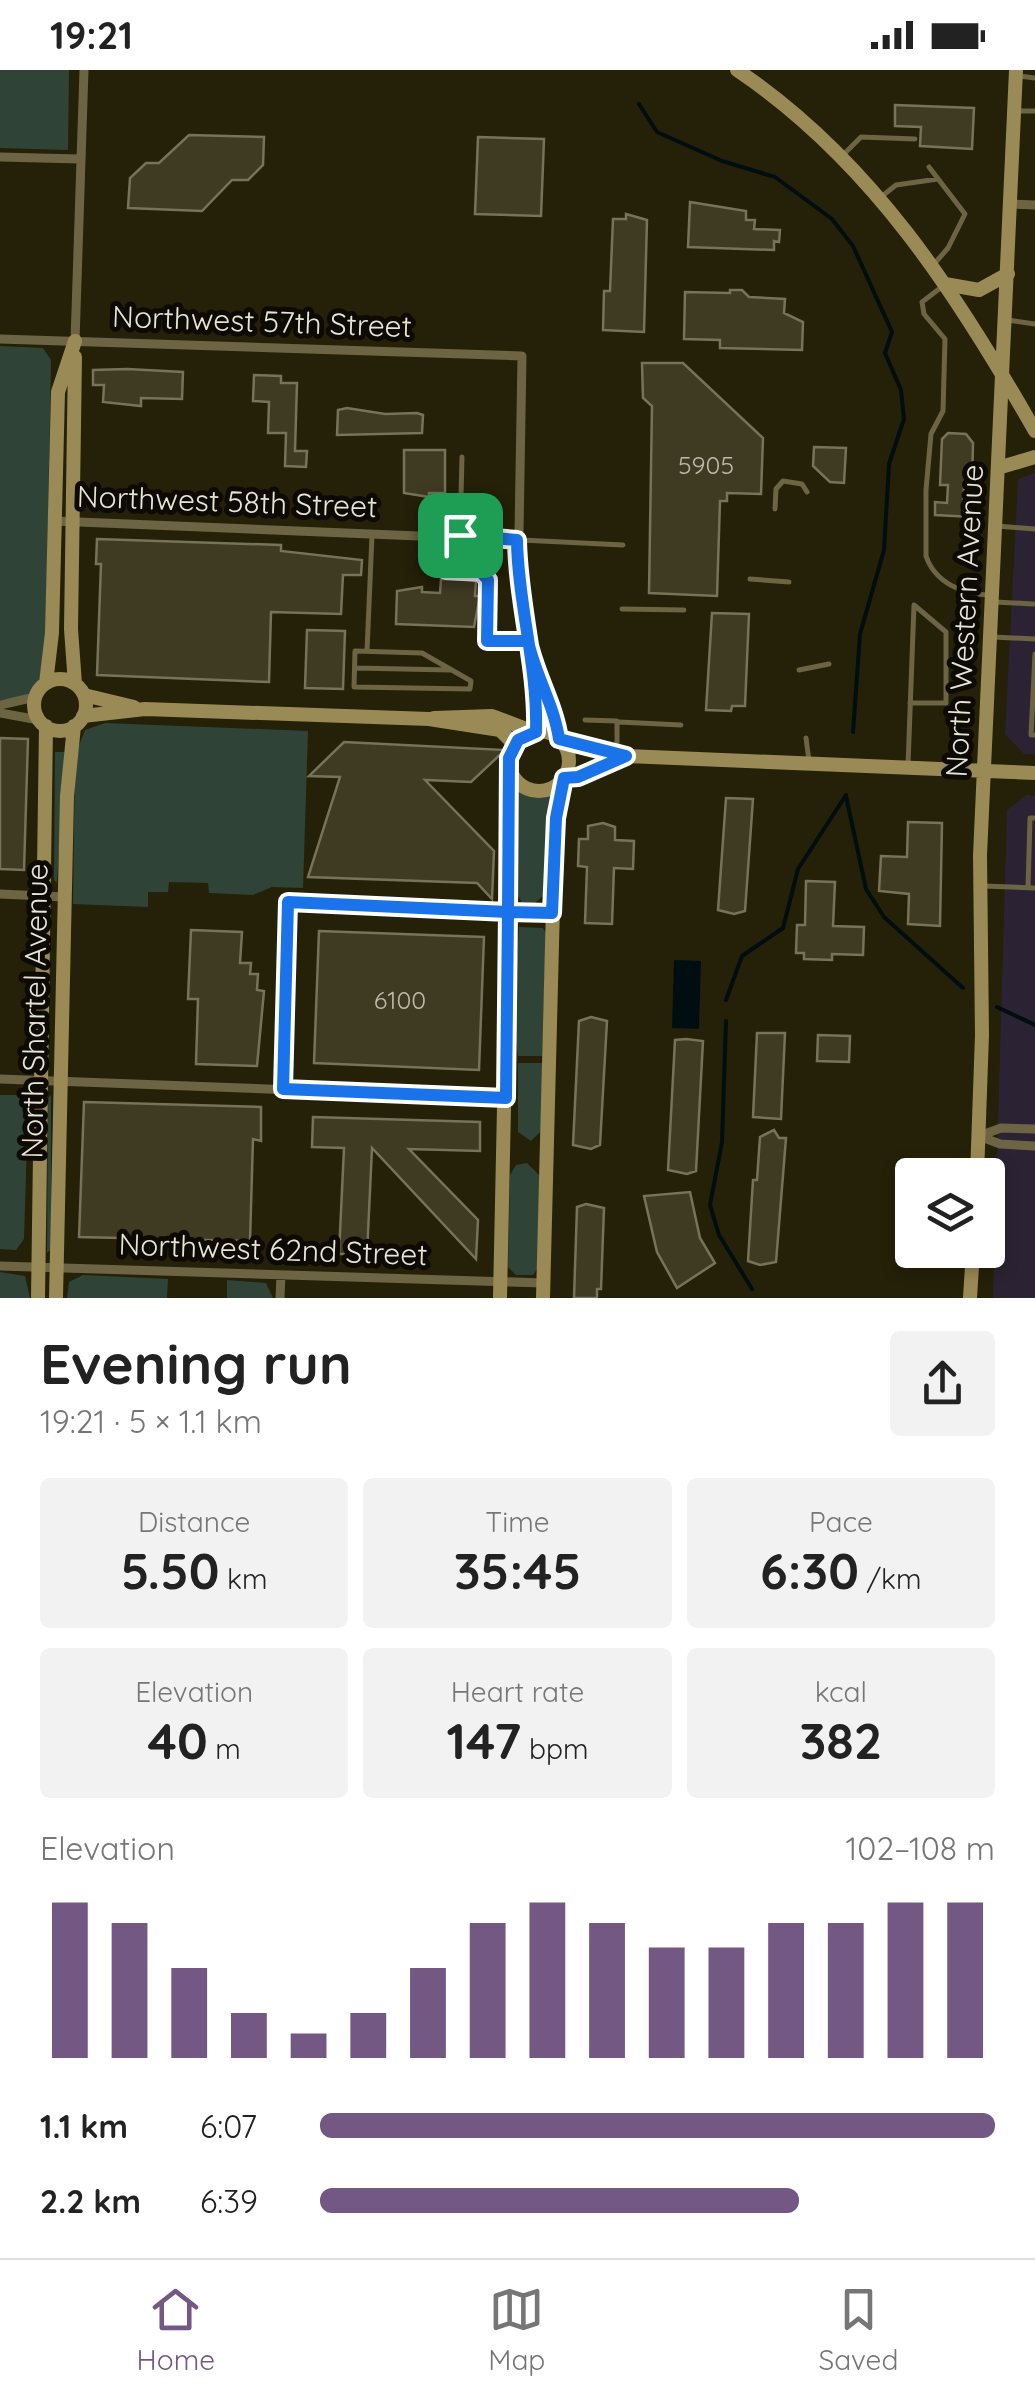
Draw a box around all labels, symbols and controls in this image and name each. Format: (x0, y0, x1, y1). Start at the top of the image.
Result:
text: 19:21 (50, 11, 133, 59)
street label: Northwest 57th Street (112, 297, 413, 345)
house number: 5905 (678, 449, 734, 480)
street label: North Western Avenue (937, 464, 991, 778)
street label: Northwest 58th Street (76, 477, 378, 525)
pin (418, 493, 503, 578)
icon: arrive (433, 508, 488, 563)
street label: North Shartel Avenue (12, 863, 56, 1159)
house number: 6100 (374, 984, 426, 1015)
map controls (895, 1158, 1005, 1268)
button: layers (895, 1158, 1005, 1268)
street label: Northwest 62nd Street (118, 1225, 428, 1273)
text: Evening run (40, 1329, 352, 1398)
button: share (890, 1331, 995, 1436)
text: 19:21 · 5 × 1.1 km (40, 1401, 262, 1441)
text: Distance (138, 1504, 250, 1539)
text: Time (485, 1504, 550, 1539)
text: Pace (809, 1504, 873, 1539)
text: 5.50 (121, 1539, 219, 1602)
text: 35:45 (454, 1539, 581, 1602)
text: 6:30 (760, 1539, 859, 1602)
text: km (219, 1561, 268, 1596)
text: /km (859, 1561, 922, 1596)
text: Elevation (135, 1674, 253, 1709)
text: Heart rate (451, 1674, 584, 1709)
text: kcal (815, 1674, 867, 1709)
text: 40 (148, 1709, 208, 1772)
text: 147 (447, 1709, 521, 1772)
text: 382 (799, 1709, 882, 1772)
text: m (208, 1731, 241, 1766)
text: bpm (521, 1731, 588, 1766)
text: Elevation (40, 1828, 175, 1868)
text: 102–108 m (846, 1828, 995, 1868)
text: 1.1 km (40, 2106, 128, 2146)
text: 6:07 (200, 2106, 257, 2146)
text: 2.2 km (40, 2181, 141, 2221)
text: 6:39 (200, 2181, 258, 2221)
tab: Home (137, 2282, 215, 2377)
tab: Map (488, 2282, 545, 2377)
tab: Saved (819, 2282, 898, 2377)

